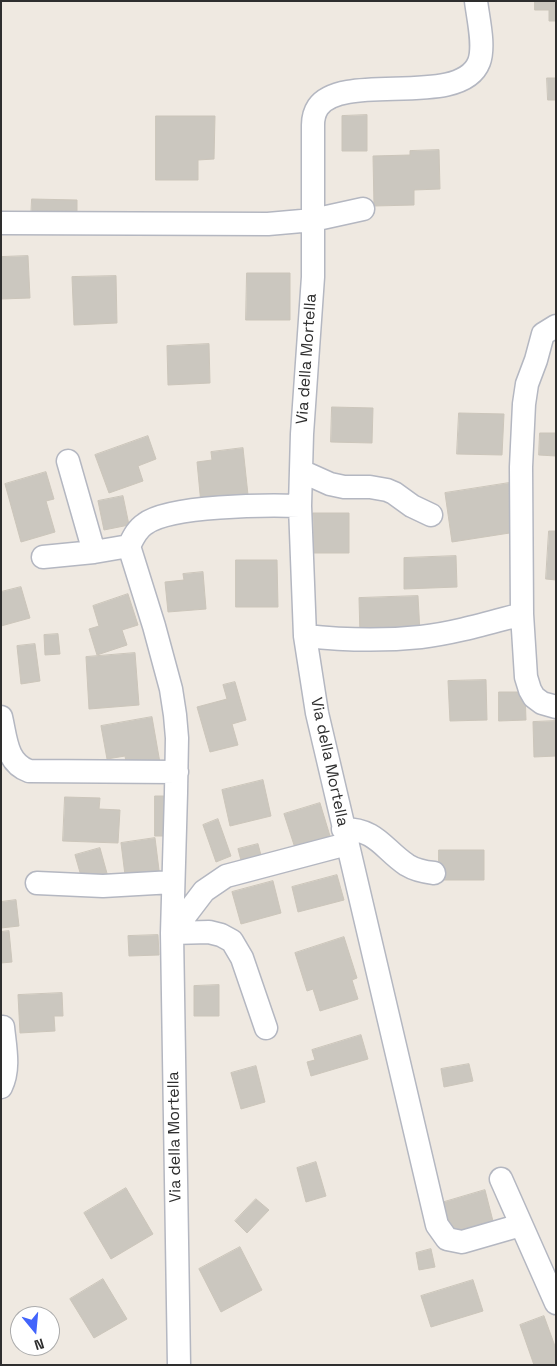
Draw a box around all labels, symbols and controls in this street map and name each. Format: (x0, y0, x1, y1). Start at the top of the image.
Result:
street label: Via della Mortella (293, 293, 321, 425)
street label: Via della Mortella (306, 696, 352, 828)
street label: Via della Mortella (164, 1071, 186, 1203)
north arrow (10, 1306, 60, 1356)
text: N (32, 1334, 46, 1354)

